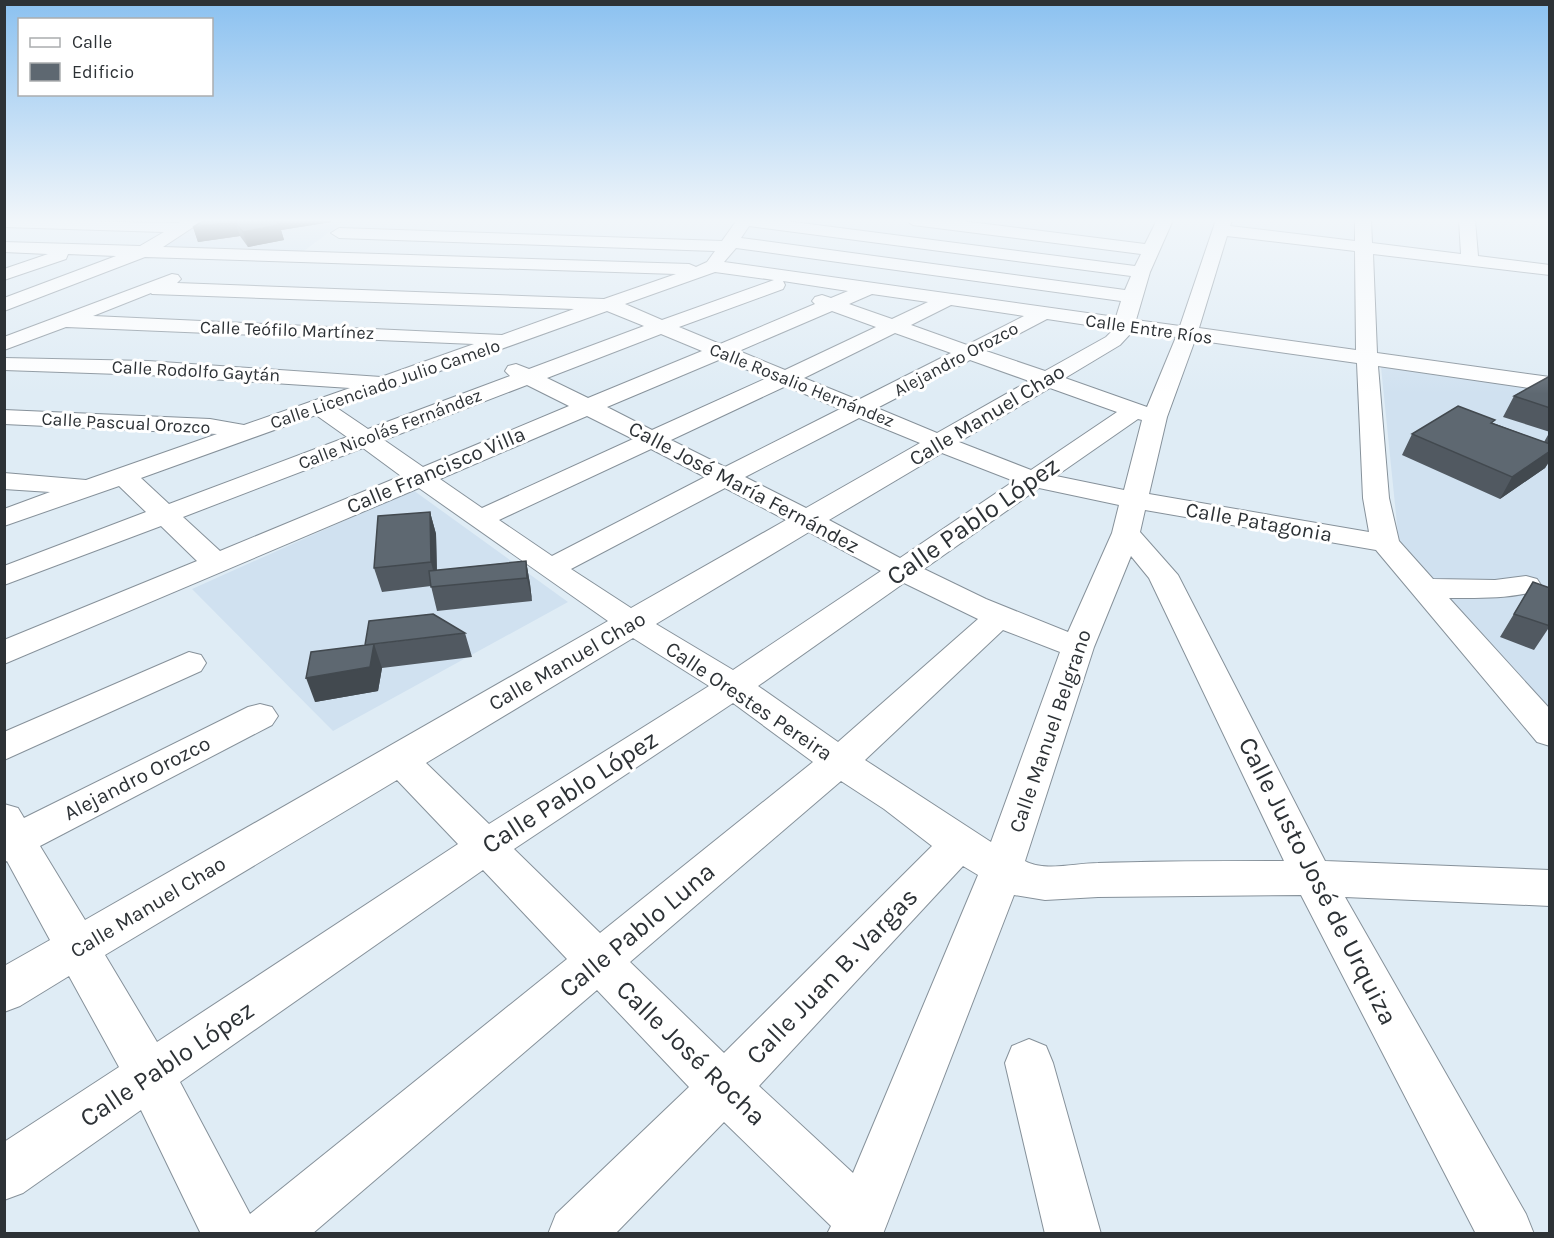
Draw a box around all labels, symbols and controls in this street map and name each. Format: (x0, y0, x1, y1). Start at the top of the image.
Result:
legend (18, 18, 213, 96)
text: Calle (72, 31, 112, 53)
text: Edificio (72, 61, 134, 83)
street label: Calle Entre Ríos (1084, 309, 1214, 349)
street label: Calle Teófilo Martínez (199, 316, 375, 344)
street label: Alejandro Orozco (890, 317, 1022, 401)
street label: Calle Licenciado Julio Camelo (267, 334, 503, 434)
street label: Calle Rosalio Hernández (706, 338, 898, 432)
street label: Calle Rodolfo Gaytán (111, 356, 281, 386)
street label: Calle Manuel Chao (905, 359, 1069, 471)
street label: Calle Nicolás Fernández (295, 384, 485, 474)
street label: Calle Pascual Orozco (41, 408, 211, 438)
street label: Calle José María Fernández (625, 416, 863, 558)
street label: Calle Francisco Villa (343, 422, 529, 518)
street label: Calle Pablo López (881, 450, 1065, 592)
street label: Calle Patagonia (1184, 497, 1334, 547)
street label: Calle Manuel Chao (484, 606, 650, 716)
street label: Calle Manuel Belgrano (1004, 626, 1096, 836)
street label: Calle Orestes Pereira (661, 636, 837, 766)
street label: Calle Pablo López (476, 724, 664, 860)
street label: Alejandro Orozco (60, 731, 214, 825)
street label: Calle Justo José de Urquiza (1232, 732, 1404, 1030)
street label: Calle Manuel Chao (66, 851, 230, 963)
street label: Calle Pablo Luna (553, 856, 721, 1004)
street label: Calle Juan B. Vargas (740, 881, 924, 1071)
street label: Calle José Rocha (610, 974, 772, 1132)
street label: Calle Pablo López (74, 994, 260, 1134)

